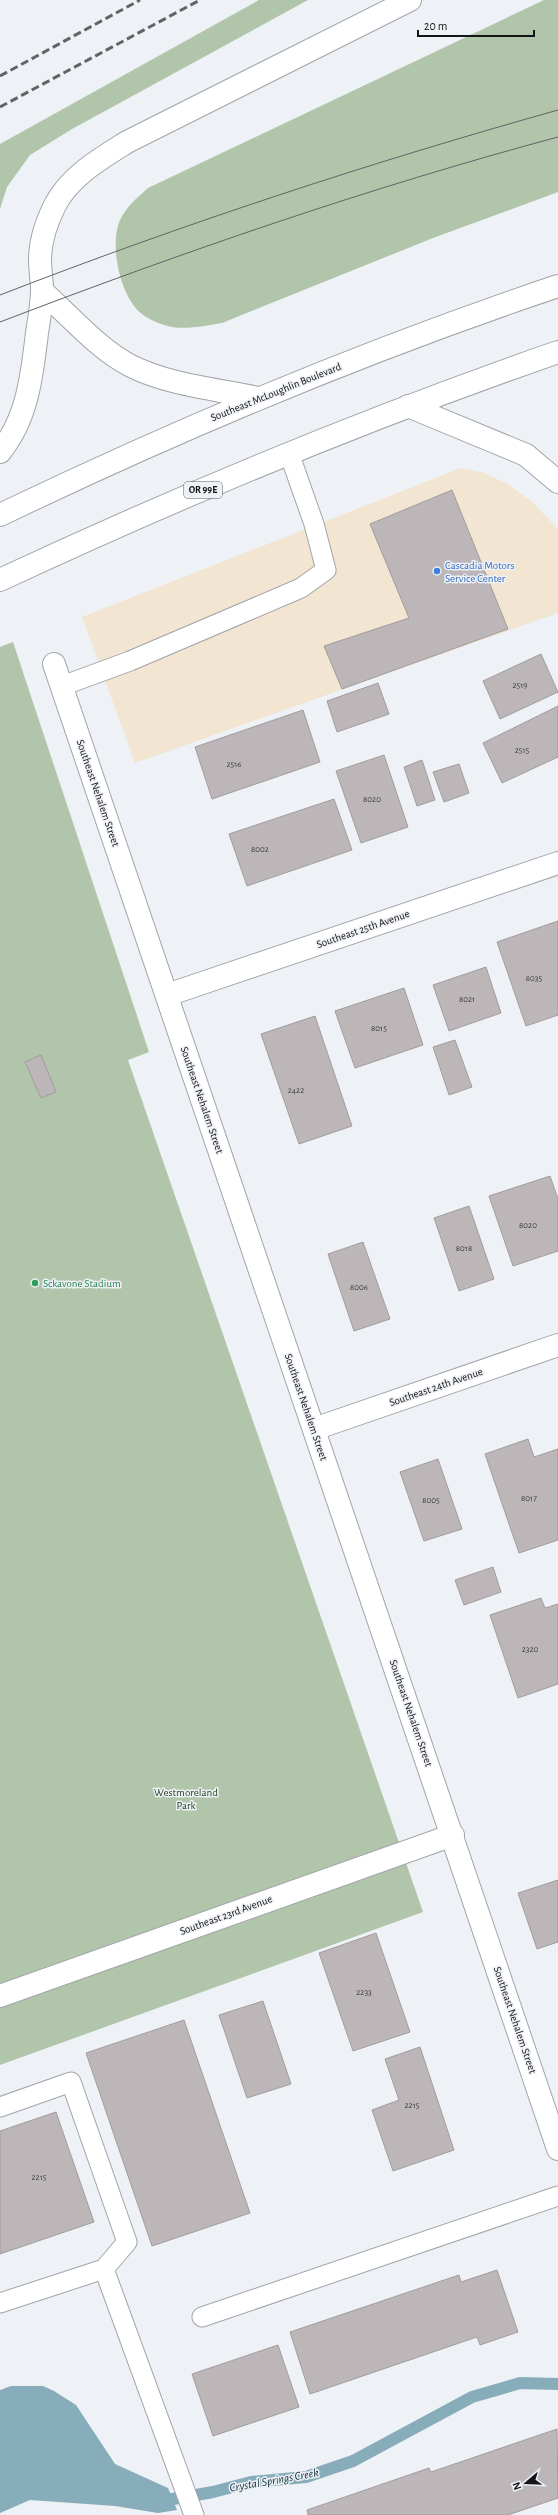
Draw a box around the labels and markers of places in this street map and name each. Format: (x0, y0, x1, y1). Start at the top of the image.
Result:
place label: Cascadia Motors Service Center (445, 560, 514, 584)
marker: Cascadia Motors Service Center (432, 566, 442, 576)
marker: Sckavone Stadium (30, 1278, 40, 1288)
place label: Sckavone Stadium (43, 1278, 121, 1289)

